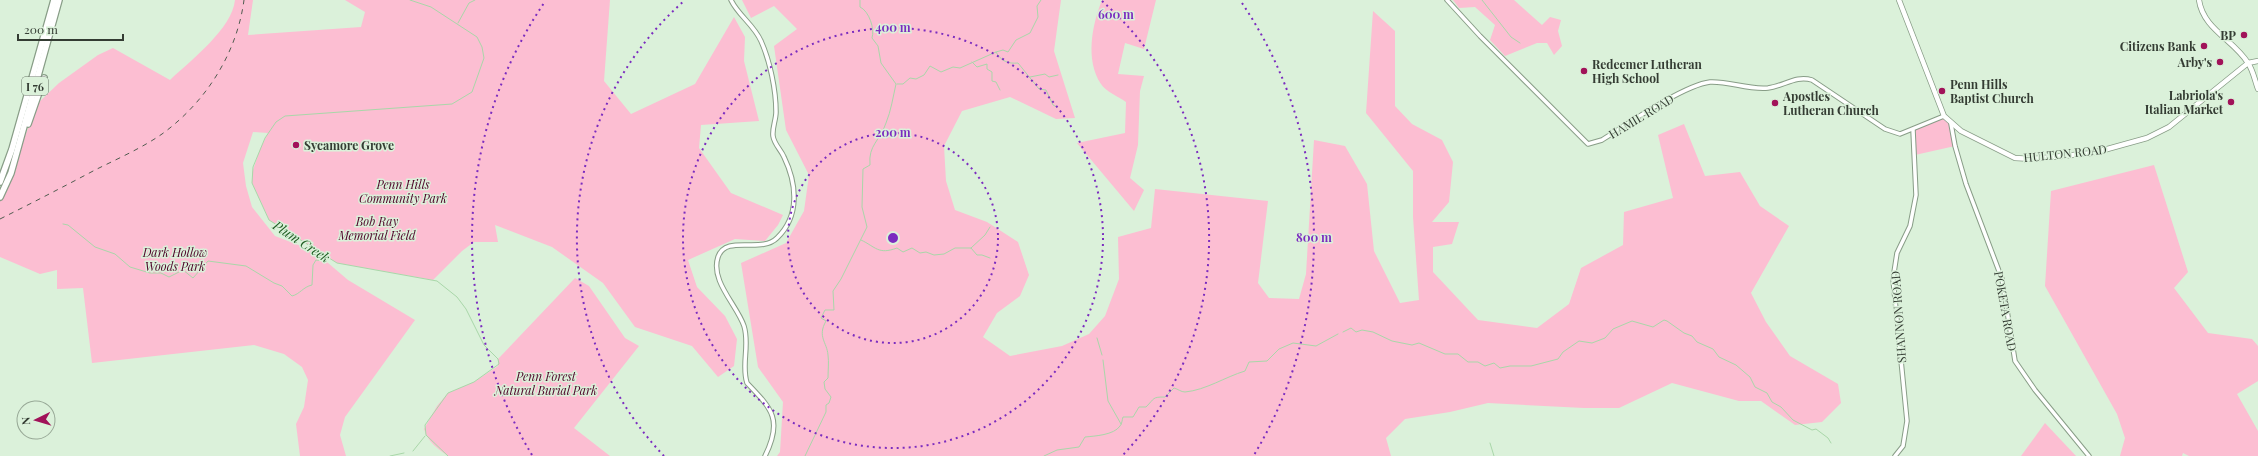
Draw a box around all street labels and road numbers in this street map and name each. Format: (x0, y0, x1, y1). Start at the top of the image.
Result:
road number: I 76 (22, 77, 48, 95)
street label: HAMIL ROAD (1605, 90, 1677, 142)
street label: HULTON ROAD (2023, 141, 2108, 165)
street label: SHANNON ROAD (1887, 270, 1909, 364)
street label: POKETA ROAD (1991, 270, 2021, 353)

